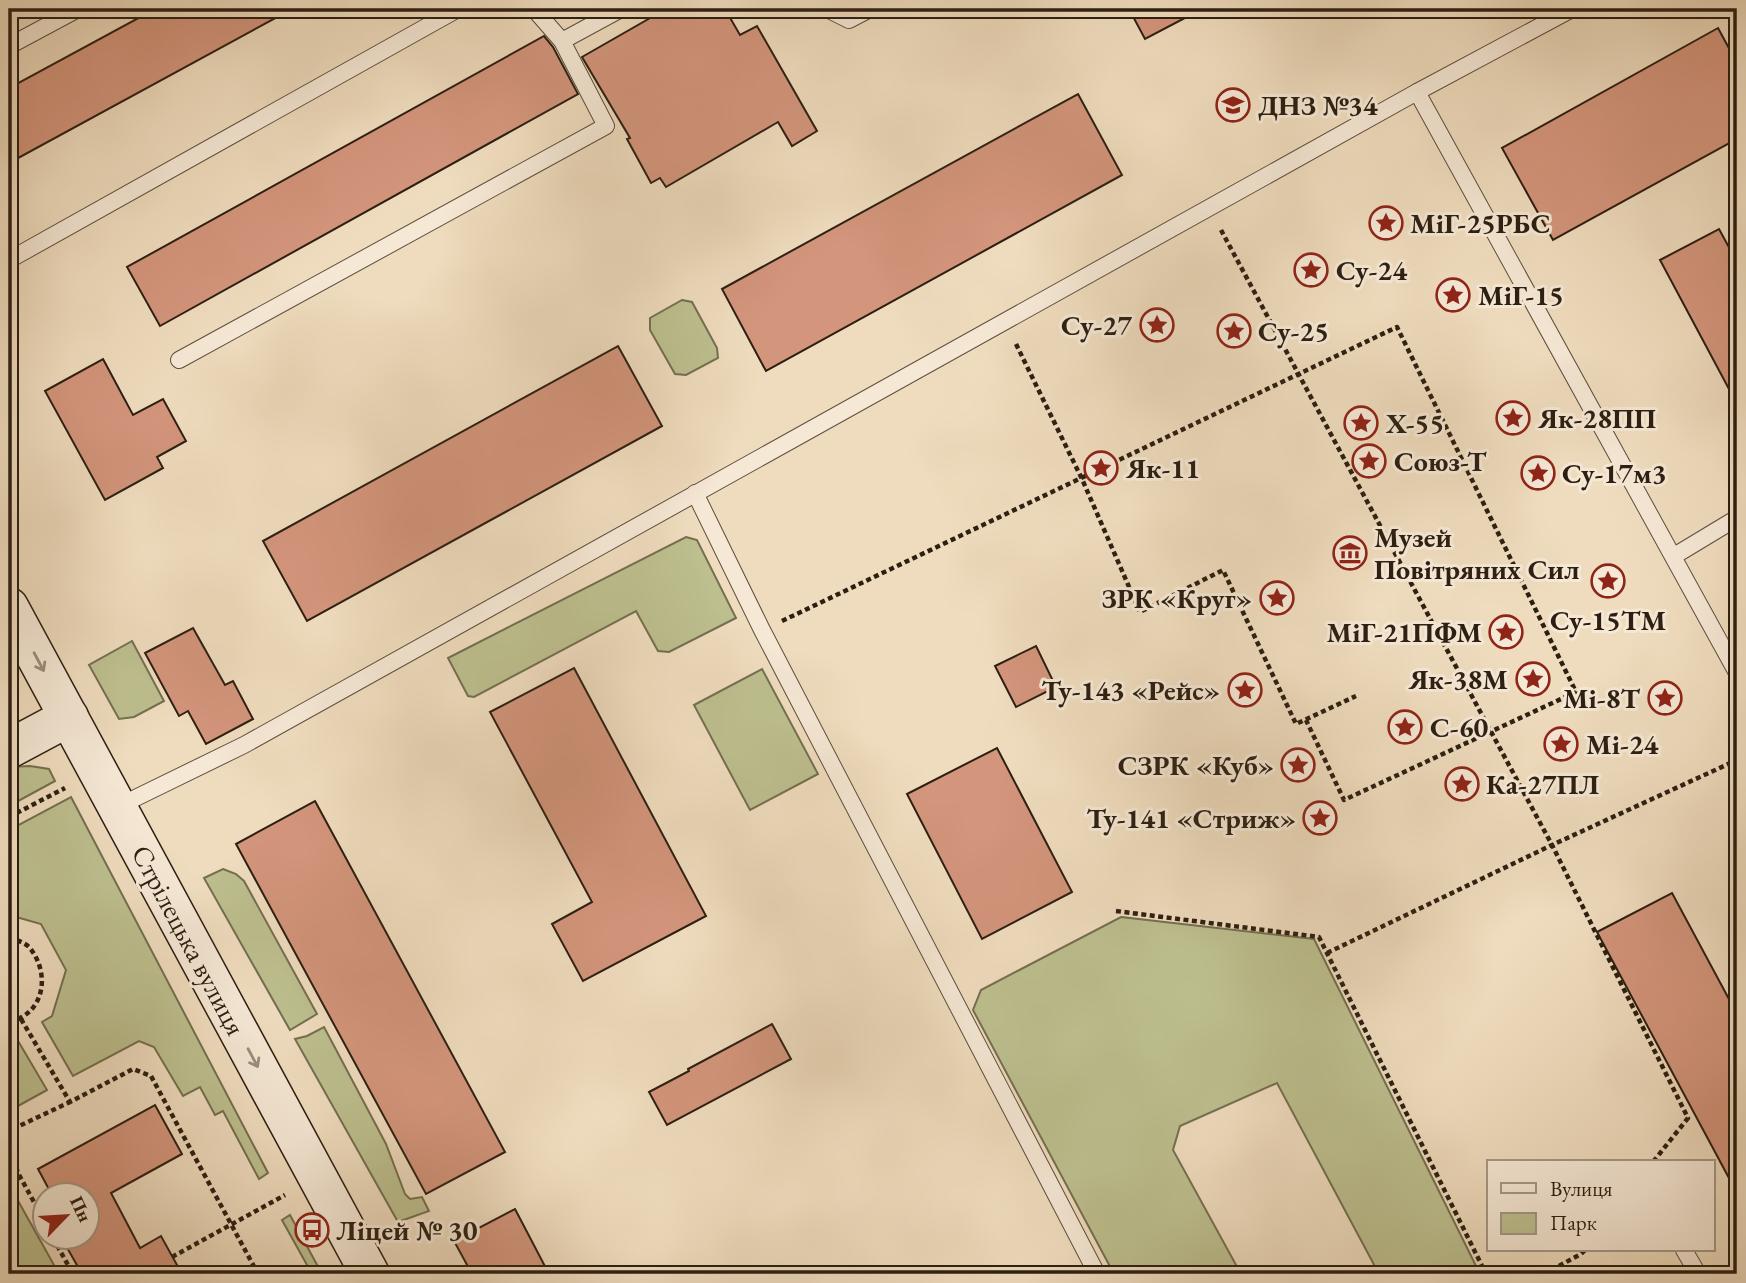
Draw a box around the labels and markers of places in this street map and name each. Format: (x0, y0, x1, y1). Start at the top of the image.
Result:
school or university icon: ДНЗ №34 (1214, 86, 1252, 124)
place label: ДНЗ №34 (1258, 87, 1379, 123)
place icon: МіГ-25РБС (1367, 204, 1405, 242)
place label: МіГ-25РБС (1410, 205, 1551, 241)
place icon: Су-24 (1292, 251, 1330, 289)
place label: Су-24 (1336, 252, 1408, 288)
place icon: МіГ-15 (1434, 276, 1472, 314)
place label: МіГ-15 (1478, 277, 1564, 313)
place icon: Су-27 (1138, 306, 1176, 344)
place label: Су-27 (1061, 307, 1132, 343)
place icon: Су-25 (1215, 312, 1253, 350)
place label: Су-25 (1258, 313, 1329, 349)
place icon: Як-28ПП (1494, 399, 1532, 437)
place label: Як-28ПП (1537, 400, 1656, 436)
place icon: Х-55 (1342, 404, 1380, 442)
place label: Х-55 (1385, 405, 1444, 441)
place icon: Союз-Т (1350, 442, 1388, 480)
place label: Союз-Т (1394, 443, 1487, 479)
place icon: Як-11 (1082, 449, 1120, 487)
place label: Як-11 (1125, 450, 1200, 486)
place icon: Су-17м3 (1519, 454, 1557, 492)
place label: Су-17м3 (1562, 455, 1667, 491)
place label: Музей Повітряних Сил (1374, 519, 1579, 587)
museum icon: Музей Повітряних Сил (1331, 534, 1369, 572)
place icon: Су-15ТМ (1589, 562, 1627, 600)
place icon: ЗРК «Круг» (1258, 579, 1296, 617)
place label: ЗРК «Круг» (1101, 580, 1252, 616)
place label: Су-15ТМ (1550, 602, 1666, 638)
place icon: МіГ-21ПФМ (1487, 613, 1525, 651)
place label: МіГ-21ПФМ (1327, 614, 1482, 650)
place icon: Як-38М (1514, 660, 1552, 698)
place label: Як-38М (1407, 661, 1508, 697)
place icon: Ту-143 «Рейс» (1226, 671, 1264, 709)
place label: Ту-143 «Рейс» (1042, 672, 1220, 708)
place icon: Мі-8Т (1646, 679, 1684, 717)
place label: Мі-8Т (1563, 680, 1641, 716)
place icon: С-60 (1386, 708, 1424, 746)
place label: С-60 (1430, 709, 1489, 745)
place icon: Мі-24 (1542, 725, 1580, 763)
place label: Мі-24 (1586, 726, 1660, 762)
place icon: СЗРК «Куб» (1279, 746, 1317, 784)
place label: СЗРК «Куб» (1118, 747, 1274, 783)
place icon: Ка-27ПЛ (1443, 765, 1481, 803)
place label: Ка-27ПЛ (1486, 766, 1600, 802)
place icon: Ту-141 «Стриж» (1301, 799, 1339, 837)
place label: Ту-141 «Стриж» (1087, 800, 1296, 836)
bus stop icon: Ліцей № 30 (293, 1211, 331, 1249)
place label: Ліцей № 30 (336, 1212, 478, 1248)

